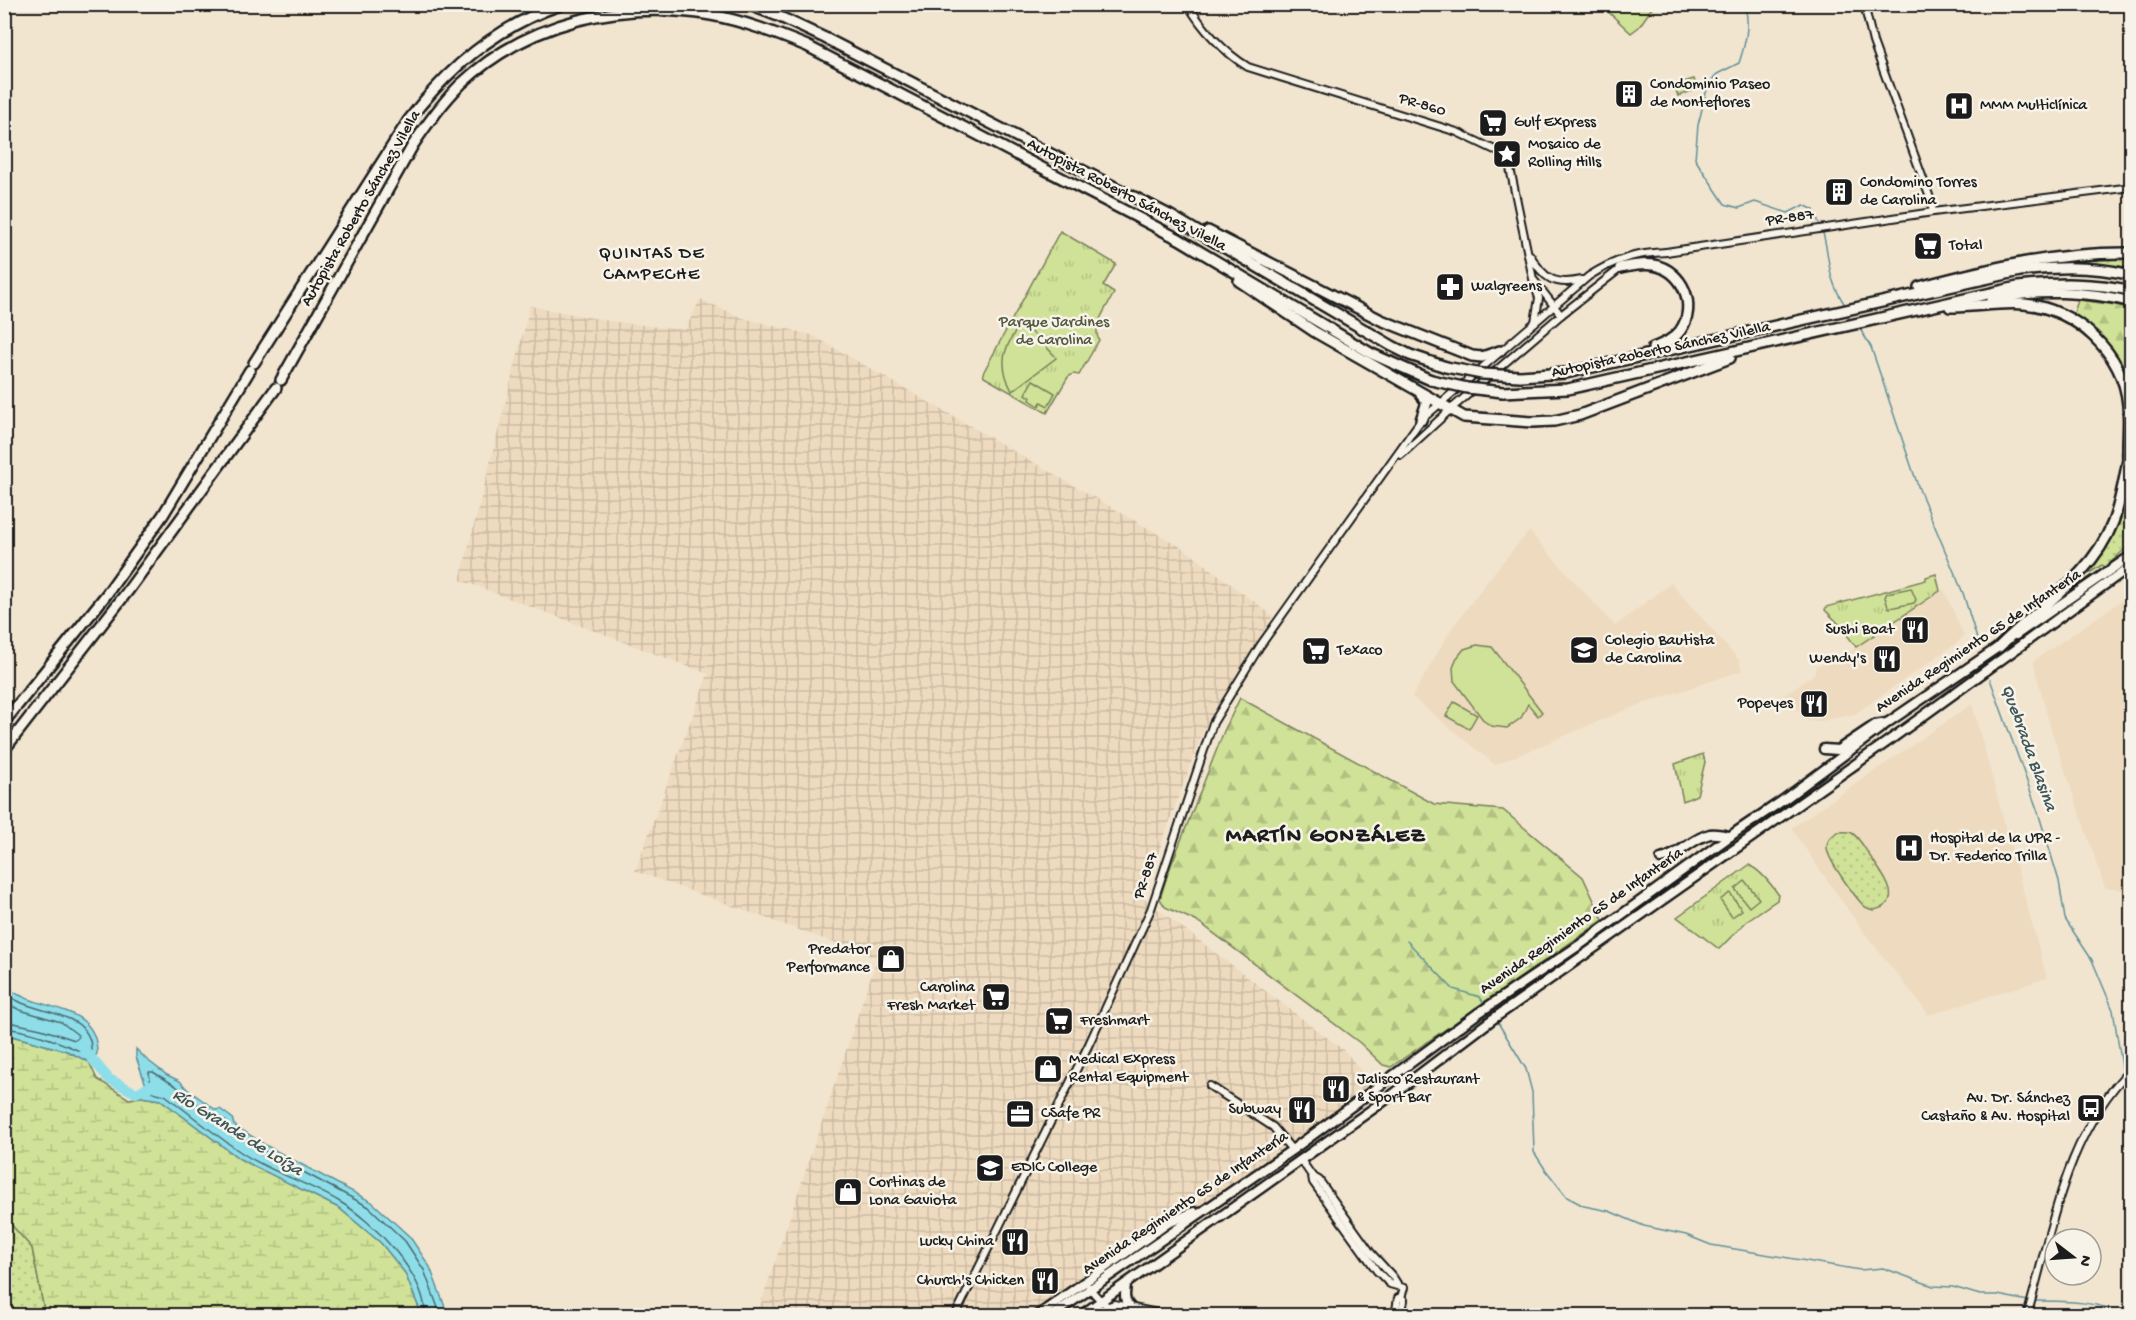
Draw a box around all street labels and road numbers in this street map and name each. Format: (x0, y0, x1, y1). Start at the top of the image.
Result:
street label: PR-860 (1395, 90, 1448, 122)
street label: Autopista Roberto Sánchez Vilella (298, 107, 427, 310)
street label: Autopista Roberto Sánchez Vilella (1023, 135, 1230, 257)
street label: PR-887 (1764, 206, 1816, 232)
street label: Autopista Roberto Sánchez Vilella (1550, 318, 1773, 383)
street label: Avenida Regimiento 65 de Infantería (1873, 565, 2086, 718)
street label: Avenida Regimiento 65 de Infantería (1477, 844, 1688, 1000)
street label: PR-887 (1130, 850, 1164, 903)
street label: Avenida Regimiento 65 de Infantería (1080, 1127, 1293, 1280)

